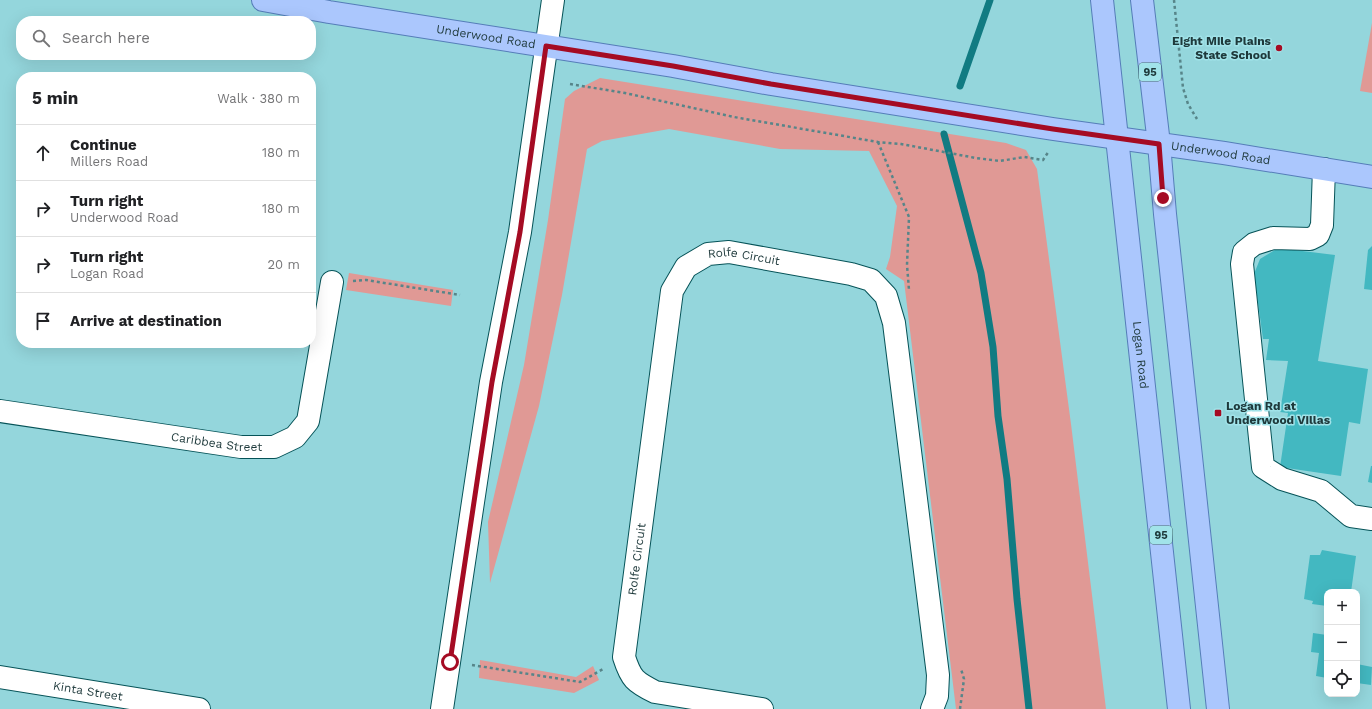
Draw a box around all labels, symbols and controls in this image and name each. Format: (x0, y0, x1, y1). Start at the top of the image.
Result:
search box (16, 16, 316, 60)
street label: Underwood Road (435, 22, 537, 51)
icon: search (30, 27, 52, 49)
text: Search here (62, 29, 150, 47)
place label: Eight Mile Plains State School (1172, 34, 1272, 62)
marker: Eight Mile Plains State School (1274, 43, 1284, 53)
road number: 95 (1139, 63, 1161, 81)
text: 5 min (32, 88, 78, 108)
text: Walk · 380 m (217, 91, 300, 106)
text: Continue (70, 136, 137, 154)
street label: Underwood Road (1170, 139, 1272, 167)
icon: ahead (32, 142, 54, 164)
text: 180 m (262, 145, 300, 160)
text: Millers Road (70, 154, 148, 169)
route end (1154, 189, 1172, 207)
text: Turn right (70, 192, 143, 210)
icon: right (32, 198, 54, 220)
text: 180 m (262, 201, 300, 216)
text: Underwood Road (70, 210, 179, 225)
street label: Rolfe Circuit (707, 245, 781, 268)
text: Turn right (70, 248, 143, 266)
icon: right (32, 254, 54, 276)
text: 20 m (268, 257, 300, 272)
text: Logan Road (70, 266, 144, 281)
icon: arrive (32, 310, 54, 332)
text: Arrive at destination (70, 312, 222, 330)
street label: Logan Road (1130, 320, 1151, 390)
place label: Logan Rd at Underwood Villas (1226, 399, 1331, 427)
marker: Logan Rd at Underwood Villas (1213, 408, 1223, 418)
street label: Caribbea Street (170, 430, 262, 454)
street label: Rolfe Circuit (625, 522, 649, 596)
road number: 95 (1150, 526, 1172, 544)
map controls (1324, 589, 1360, 697)
button: + (1324, 589, 1360, 625)
button: − (1324, 625, 1360, 661)
route start (441, 653, 459, 671)
button: locate (1324, 661, 1360, 697)
street label: Kinta Street (52, 679, 124, 704)

